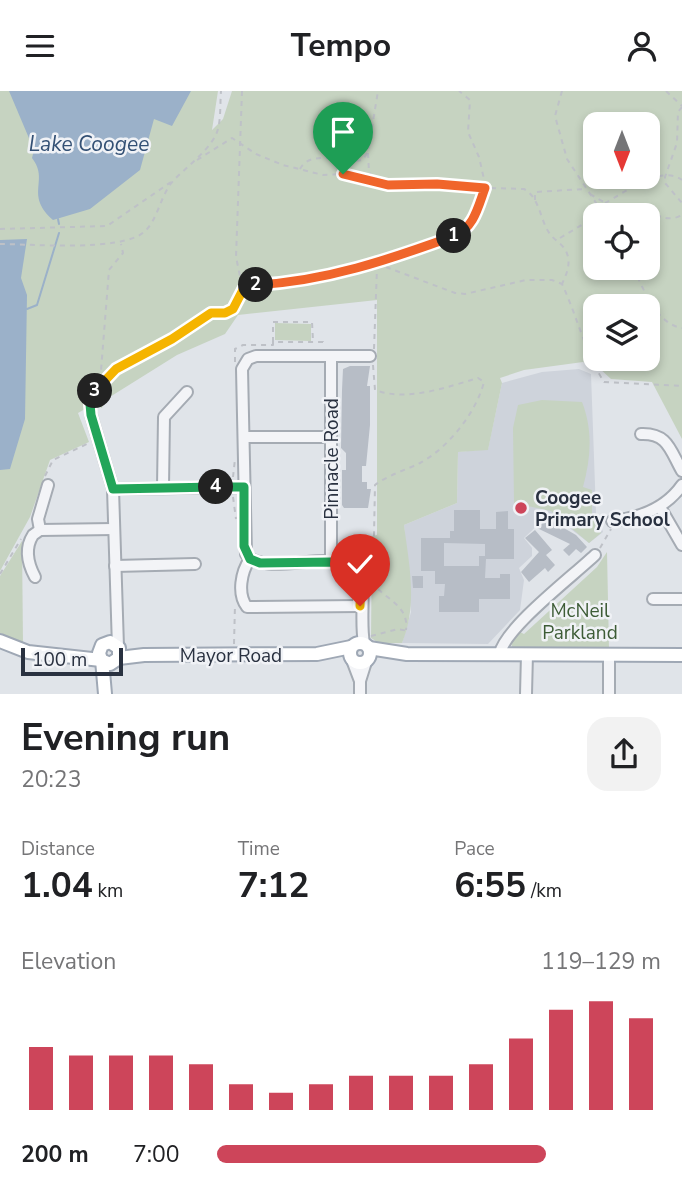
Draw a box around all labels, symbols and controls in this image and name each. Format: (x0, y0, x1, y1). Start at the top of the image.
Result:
text: Tempo (291, 24, 391, 67)
icon: menu (21, 27, 59, 65)
icon: person (623, 27, 661, 65)
pin (313, 102, 373, 174)
north arrow (583, 112, 660, 189)
map controls (583, 112, 660, 371)
icon: arrive (324, 113, 362, 151)
water label: Lake Coogee (29, 130, 149, 158)
button: locate (583, 203, 660, 280)
pin: 1 (436, 219, 472, 253)
text: 1 (448, 222, 459, 248)
pin: 2 (238, 267, 274, 303)
text: 2 (250, 271, 261, 297)
button: layers (583, 294, 660, 371)
pin: 3 (78, 373, 112, 409)
text: 3 (89, 377, 100, 403)
street label: Pinnacle Road (319, 398, 345, 520)
pin: 4 (198, 469, 234, 505)
text: 4 (210, 473, 221, 499)
place label: Coogee Primary School (535, 485, 670, 533)
marker: Coogee Primary School (513, 500, 529, 516)
pin (330, 534, 390, 606)
icon: check (341, 545, 379, 583)
park label: McNeil Parkland (542, 598, 618, 646)
street label: Mayor Road (180, 643, 282, 669)
scale bar (21, 645, 122, 676)
text: 100 m (32, 647, 87, 673)
text: Evening run (21, 712, 230, 763)
button: share (587, 717, 661, 791)
text: 20:23 (21, 764, 81, 795)
text: Distance (21, 836, 95, 862)
text: Time (238, 836, 280, 862)
text: Pace (454, 836, 495, 862)
text: 1.04 (21, 862, 93, 909)
text: 7:12 (238, 862, 309, 909)
text: 6:55 (454, 862, 526, 909)
text: km (93, 878, 123, 904)
text: /km (526, 878, 562, 904)
text: Elevation (21, 946, 116, 977)
text: 119–129 m (541, 946, 661, 977)
text: 200 m (21, 1139, 89, 1170)
text: 7:00 (133, 1139, 180, 1170)

